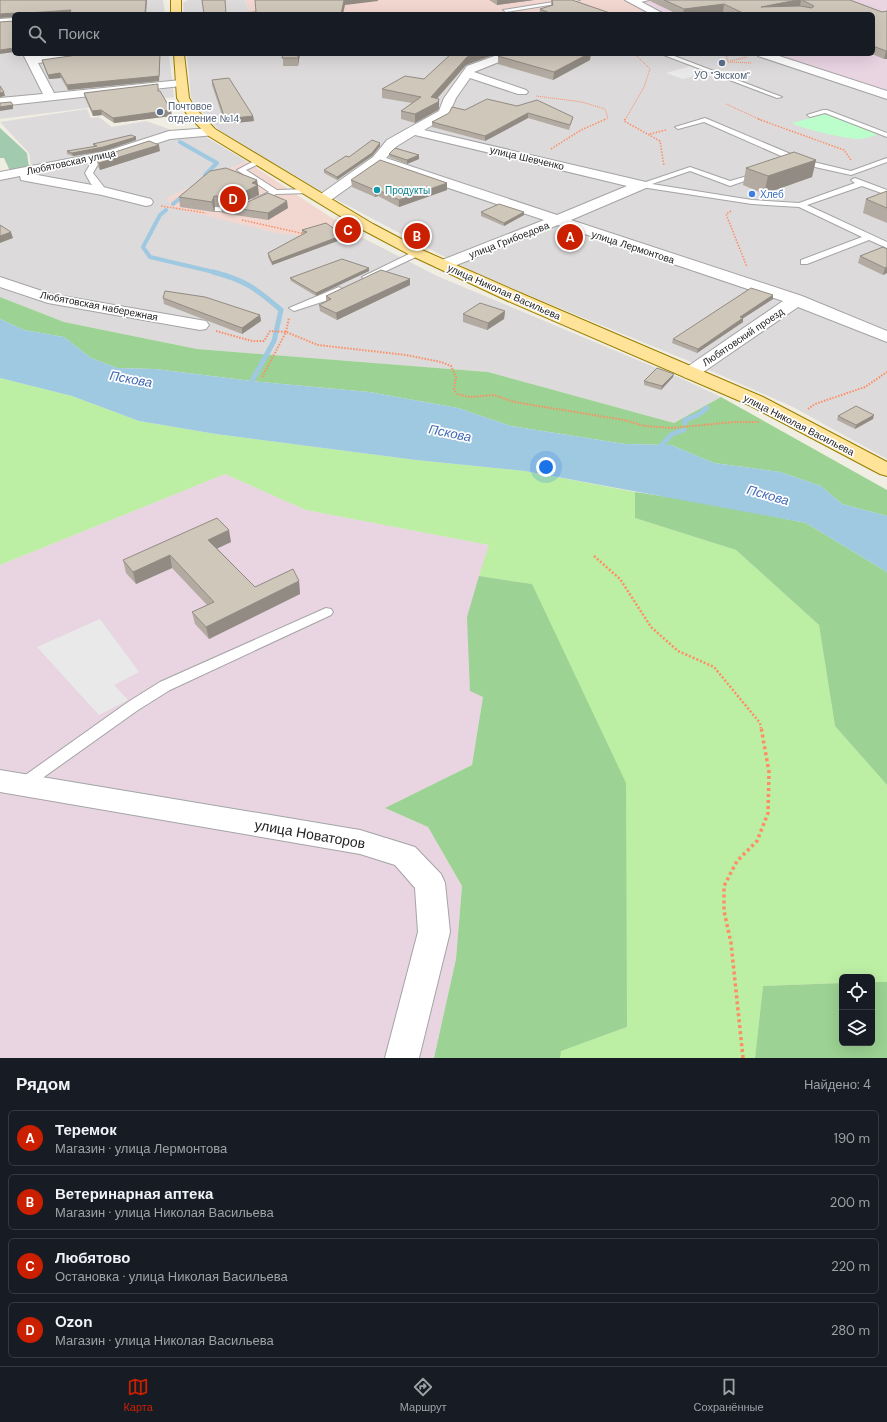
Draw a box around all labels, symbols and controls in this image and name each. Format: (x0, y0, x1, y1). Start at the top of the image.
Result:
search box (12, 12, 875, 56)
icon: search (26, 23, 48, 45)
text: Поиск (58, 24, 100, 44)
marker: УО "Экском" (717, 58, 727, 68)
place label: УО "Экском" (694, 69, 750, 82)
place label: Почтовое отделение №14 (168, 100, 239, 125)
marker: Почтовое отделение №14 (155, 107, 165, 117)
street label: улица Шевченко (488, 143, 566, 173)
street label: Любятовская улица (25, 146, 117, 178)
pin: D (220, 184, 246, 214)
place label: Продукты (385, 184, 430, 197)
marker: Продукты (372, 185, 382, 195)
place label: Хлеб (760, 188, 784, 201)
marker: Хлеб (747, 189, 757, 199)
pin: C (335, 215, 361, 245)
street label: улица Грибоедова (467, 219, 551, 261)
pin: B (404, 221, 430, 251)
pin: A (557, 222, 583, 252)
street label: улица Лермонтова (590, 227, 677, 267)
street label: улица Николая Васильева (445, 261, 563, 323)
street label: Любятовская набережная (39, 288, 159, 324)
street label: Любятовский проезд (700, 305, 786, 369)
water label: Пскова (108, 367, 154, 391)
street label: улица Николая Васильева (741, 391, 857, 459)
water label: Пскова (427, 421, 473, 445)
your location (536, 457, 556, 477)
water label: Пскова (745, 481, 791, 509)
street label: улица Новаторов (253, 815, 367, 853)
map controls (839, 974, 875, 1046)
button: locate (839, 974, 875, 1010)
button: layers (839, 1010, 875, 1046)
text: Рядом (16, 1073, 71, 1095)
text: Найдено: 4 (804, 1076, 871, 1093)
text: Теремок (55, 1120, 117, 1140)
text: A (25, 1130, 35, 1147)
text: 190 m (834, 1130, 870, 1147)
text: Магазин · улица Лермонтова (55, 1140, 227, 1157)
text: Ветеринарная аптека (55, 1184, 213, 1204)
text: B (26, 1194, 34, 1211)
text: 200 m (830, 1194, 870, 1211)
text: Магазин · улица Николая Васильева (55, 1204, 274, 1221)
text: Любятово (55, 1248, 130, 1268)
text: C (25, 1258, 35, 1275)
text: 220 m (831, 1258, 870, 1275)
text: Остановка · улица Николая Васильева (55, 1268, 288, 1285)
text: Ozon (55, 1312, 93, 1332)
text: D (25, 1322, 35, 1339)
text: 280 m (831, 1322, 870, 1339)
text: Магазин · улица Николая Васильева (55, 1332, 274, 1349)
tab: Карта (123, 1376, 153, 1414)
tab: Маршрут (400, 1376, 447, 1414)
tab: Сохранённые (694, 1376, 764, 1414)

